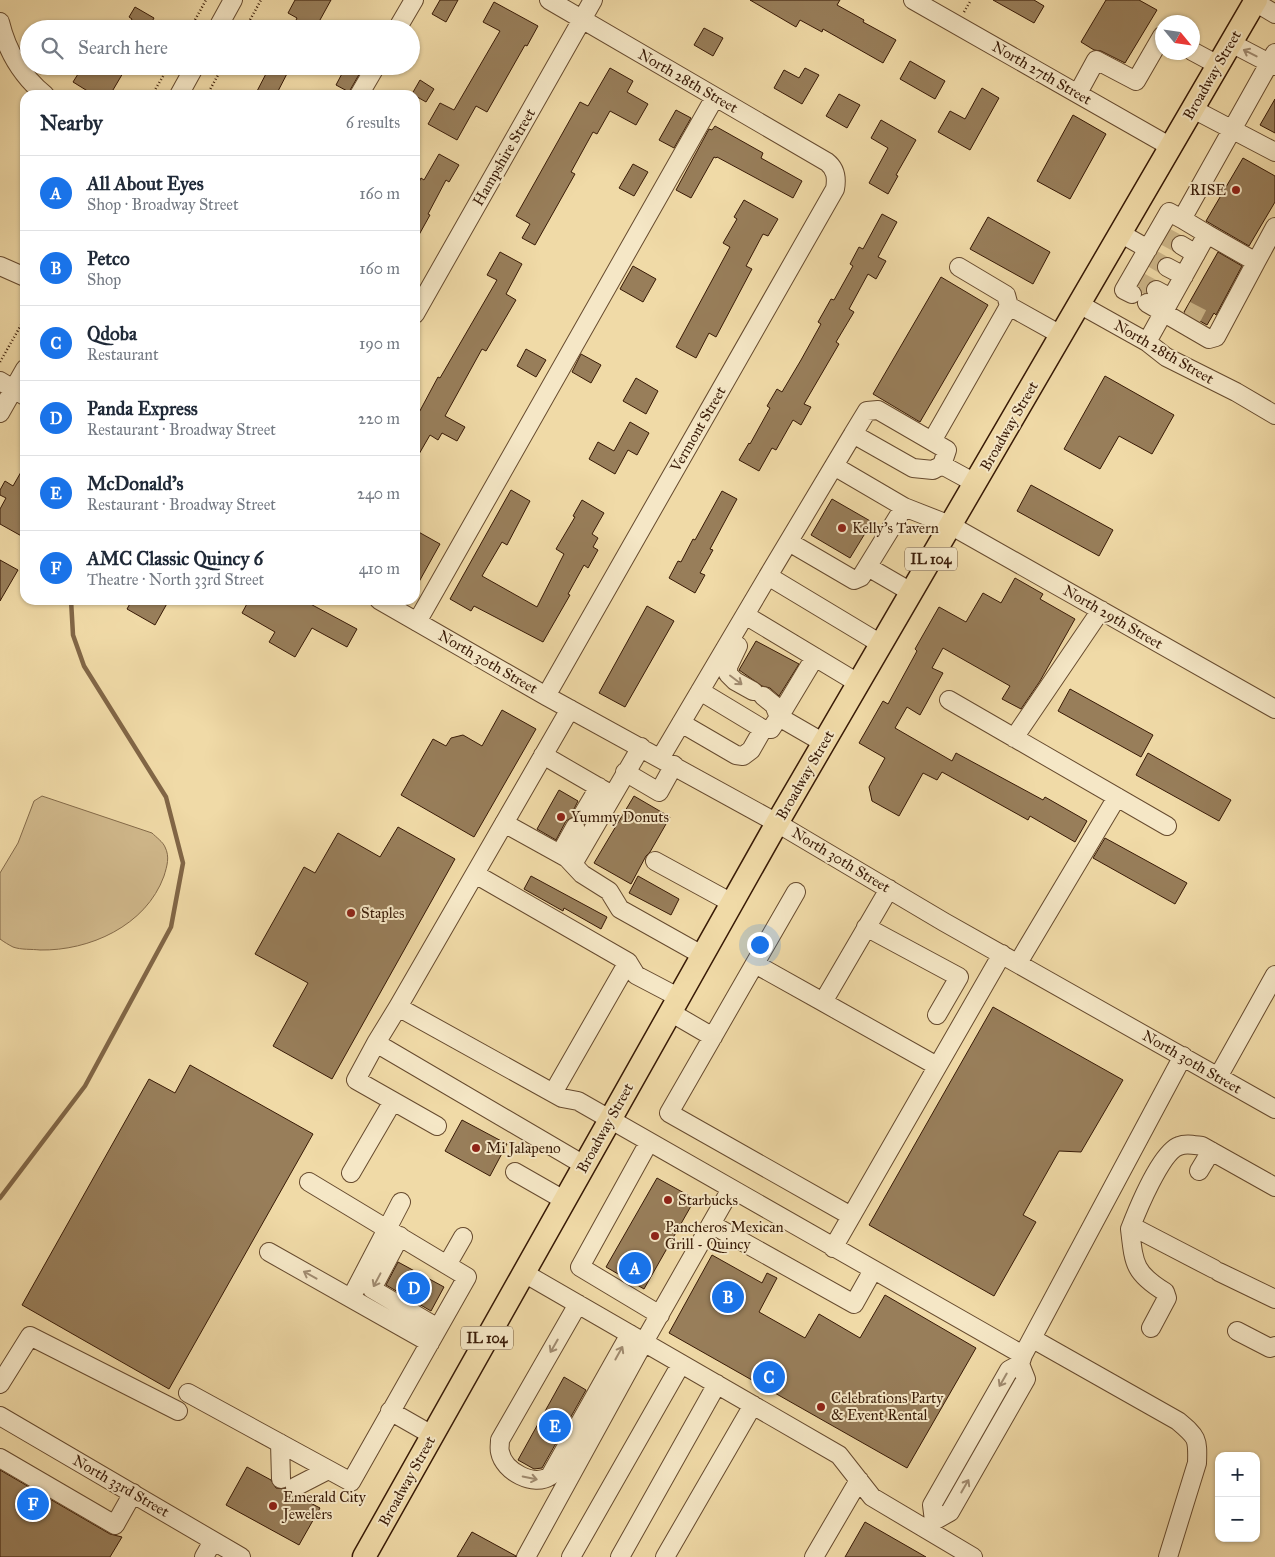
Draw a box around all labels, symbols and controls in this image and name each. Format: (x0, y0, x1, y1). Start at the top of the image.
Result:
north arrow (1155, 15, 1200, 60)
search box (20, 20, 420, 75)
street label: Broadway Street (1179, 26, 1245, 123)
icon: search (38, 34, 66, 62)
text: Search here (78, 36, 168, 59)
street label: North 27th Street (989, 37, 1095, 109)
street label: North 28th Street (635, 45, 742, 117)
one-way arrow (1243, 48, 1258, 57)
street label: Hampshire Street (469, 104, 540, 209)
text: Nearby (40, 110, 103, 136)
text: 6 results (346, 113, 400, 132)
text: All About Eyes (87, 172, 204, 195)
place label: RISE (1190, 181, 1226, 199)
text: A (51, 184, 61, 203)
text: 160 m (359, 184, 400, 203)
marker: RISE (1230, 184, 1242, 196)
text: Shop · Broadway Street (87, 195, 239, 214)
text: Petco (87, 247, 130, 270)
text: B (51, 259, 61, 278)
text: 160 m (359, 259, 400, 278)
text: Shop (87, 270, 121, 289)
street label: North 28th Street (1111, 316, 1218, 388)
text: Qdoba (87, 322, 137, 345)
text: C (51, 334, 61, 353)
text: 190 m (359, 334, 400, 353)
text: Restaurant (87, 345, 159, 364)
street label: Broadway Street (976, 377, 1042, 474)
street label: Vermont Street (666, 383, 730, 476)
text: Panda Express (87, 397, 198, 420)
text: D (50, 409, 62, 428)
text: 220 m (358, 409, 400, 428)
text: Restaurant · Broadway Street (87, 420, 276, 439)
text: McDonald's (87, 472, 183, 495)
text: E (50, 484, 62, 503)
text: 240 m (357, 484, 400, 503)
text: Restaurant · Broadway Street (87, 495, 276, 514)
place label: Kelly's Tavern (852, 519, 939, 537)
marker: Kelly's Tavern (836, 522, 848, 534)
text: AMC Classic Quincy 6 (87, 547, 263, 570)
road number: IL 104 (905, 548, 957, 570)
text: F (51, 559, 61, 578)
text: 410 m (359, 559, 400, 578)
text: Theatre · North 33rd Street (87, 570, 264, 589)
street label: North 29th Street (1060, 581, 1167, 653)
street label: North 30th Street (435, 626, 541, 698)
one-way arrow (729, 675, 743, 685)
street label: Broadway Street (772, 726, 838, 823)
place label: Yummy Donuts (571, 808, 669, 826)
marker: Yummy Donuts (555, 811, 567, 823)
street label: North 30th Street (789, 824, 894, 897)
place label: Staples (361, 904, 404, 922)
marker: Staples (345, 907, 357, 919)
your location (747, 932, 773, 958)
street label: North 30th Street (1139, 1026, 1245, 1098)
street label: Broadway Street (573, 1079, 638, 1176)
place label: Mi Jalapeno (486, 1139, 561, 1158)
marker: Mi Jalapeno (470, 1142, 482, 1154)
place label: Starbucks (678, 1191, 738, 1209)
marker: Starbucks (662, 1194, 674, 1206)
place label: Pancheros Mexican Grill - Quincy (665, 1218, 784, 1253)
marker: Pancheros Mexican Grill - Quincy (649, 1230, 661, 1242)
pin: A (619, 1249, 651, 1287)
pin: D (398, 1269, 430, 1307)
one-way arrow (303, 1270, 317, 1280)
one-way arrow (372, 1272, 382, 1287)
pin: B (712, 1278, 744, 1316)
road number: IL 104 (461, 1326, 513, 1350)
one-way arrow (548, 1339, 558, 1353)
one-way arrow (614, 1346, 624, 1361)
pin: C (753, 1358, 785, 1396)
one-way arrow (998, 1372, 1008, 1386)
place label: Celebrations Party & Event Rental (831, 1389, 944, 1424)
marker: Celebrations Party & Event Rental (815, 1401, 827, 1413)
pin: E (539, 1407, 571, 1445)
street label: Broadway Street (375, 1432, 440, 1529)
street label: North 33rd Street (70, 1451, 173, 1521)
map controls (1215, 1452, 1260, 1542)
button: + (1215, 1452, 1260, 1497)
one-way arrow (522, 1474, 538, 1483)
one-way arrow (961, 1479, 971, 1493)
pin: F (17, 1485, 49, 1523)
place label: Emerald City Jewelers (281, 1488, 367, 1524)
button: − (1215, 1497, 1260, 1542)
marker: Emerald City Jewelers (267, 1500, 279, 1512)

